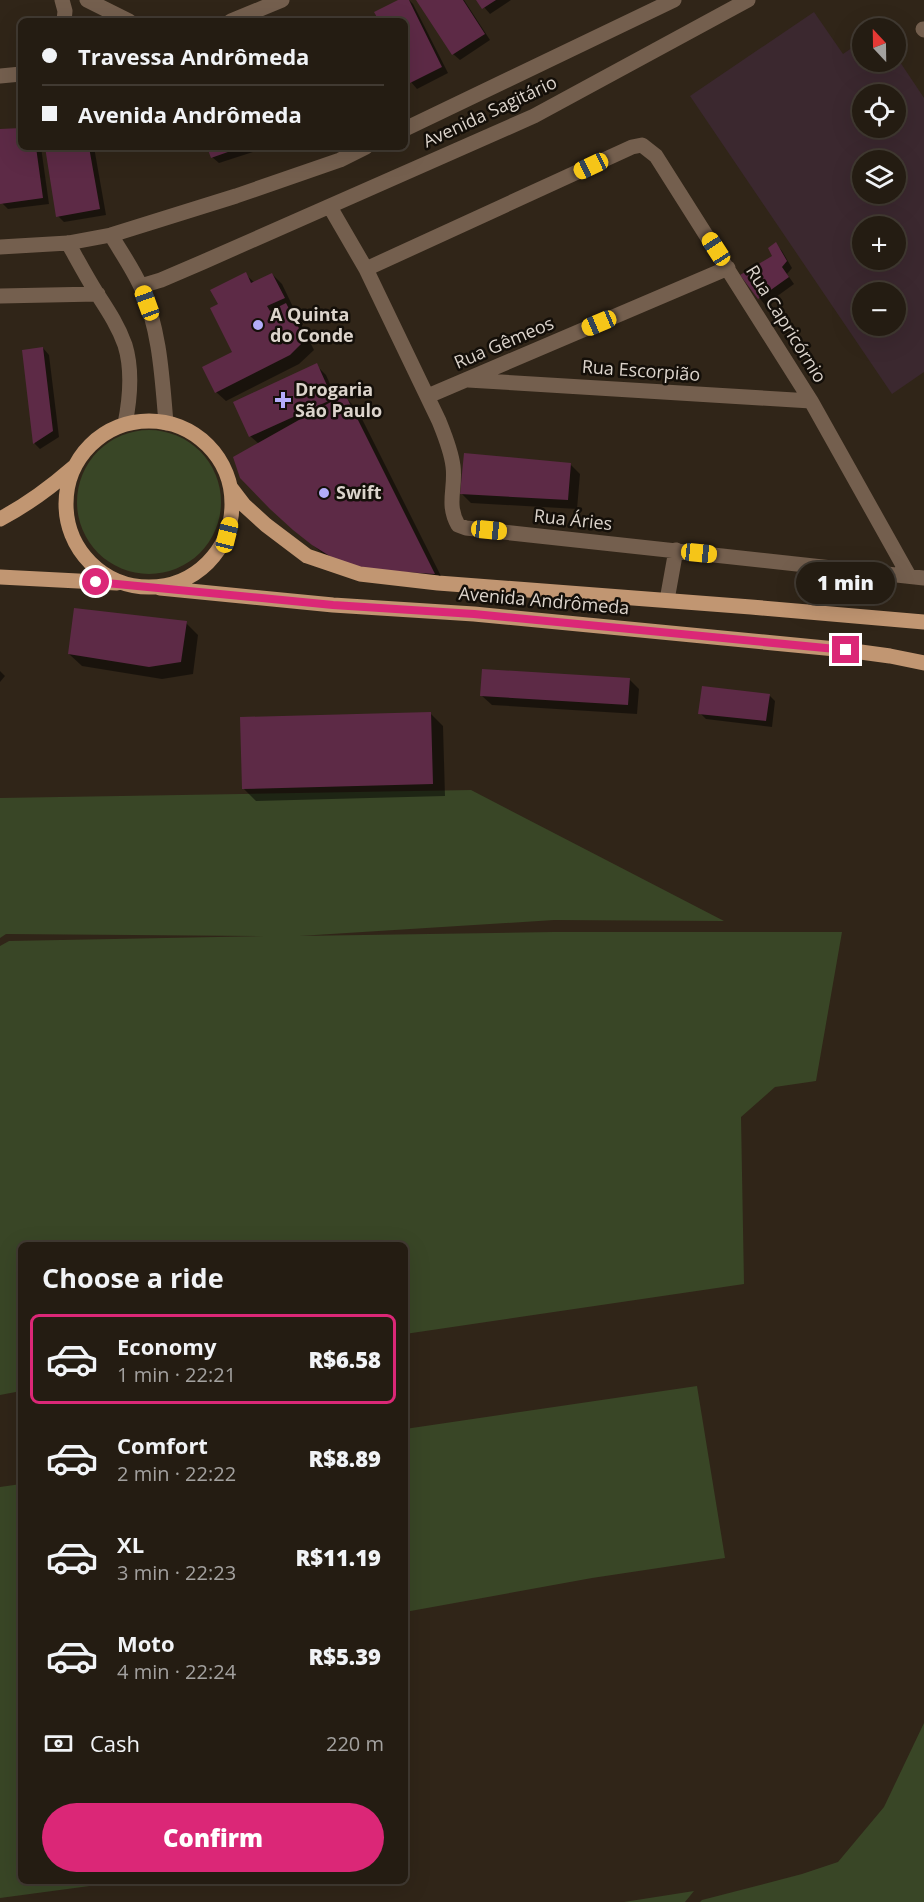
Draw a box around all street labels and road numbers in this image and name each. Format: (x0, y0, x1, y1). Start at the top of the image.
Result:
street label: Avenida Sagitário (419, 70, 560, 153)
street label: Rua Capricórnio (741, 260, 833, 387)
street label: Rua Gêmeos (450, 310, 557, 374)
street label: Rua Escorpião (581, 354, 701, 386)
street label: Rua Áries (533, 503, 614, 535)
street label: Avenida Andrômeda (458, 581, 630, 619)

